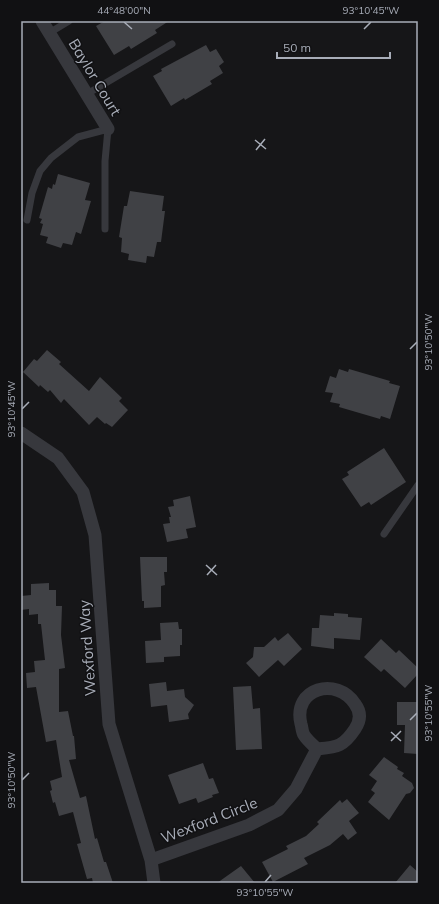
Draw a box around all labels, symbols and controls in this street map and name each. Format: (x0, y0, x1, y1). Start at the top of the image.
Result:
text: 44°48'00"N (97, 4, 151, 17)
text: 93°10'45"W (343, 4, 399, 17)
scale bar (277, 34, 390, 60)
street label: Baylor Court (65, 35, 125, 119)
text: 50 m (283, 40, 311, 55)
text: 93°10'50"W (422, 314, 435, 370)
text: 93°10'45"W (5, 381, 18, 437)
street label: Wexford Way (74, 599, 100, 697)
text: 93°10'55"W (422, 685, 435, 741)
text: 93°10'50"W (5, 752, 18, 808)
street label: Wexford Circle (158, 793, 260, 847)
text: 93°10'55"W (237, 886, 293, 899)

